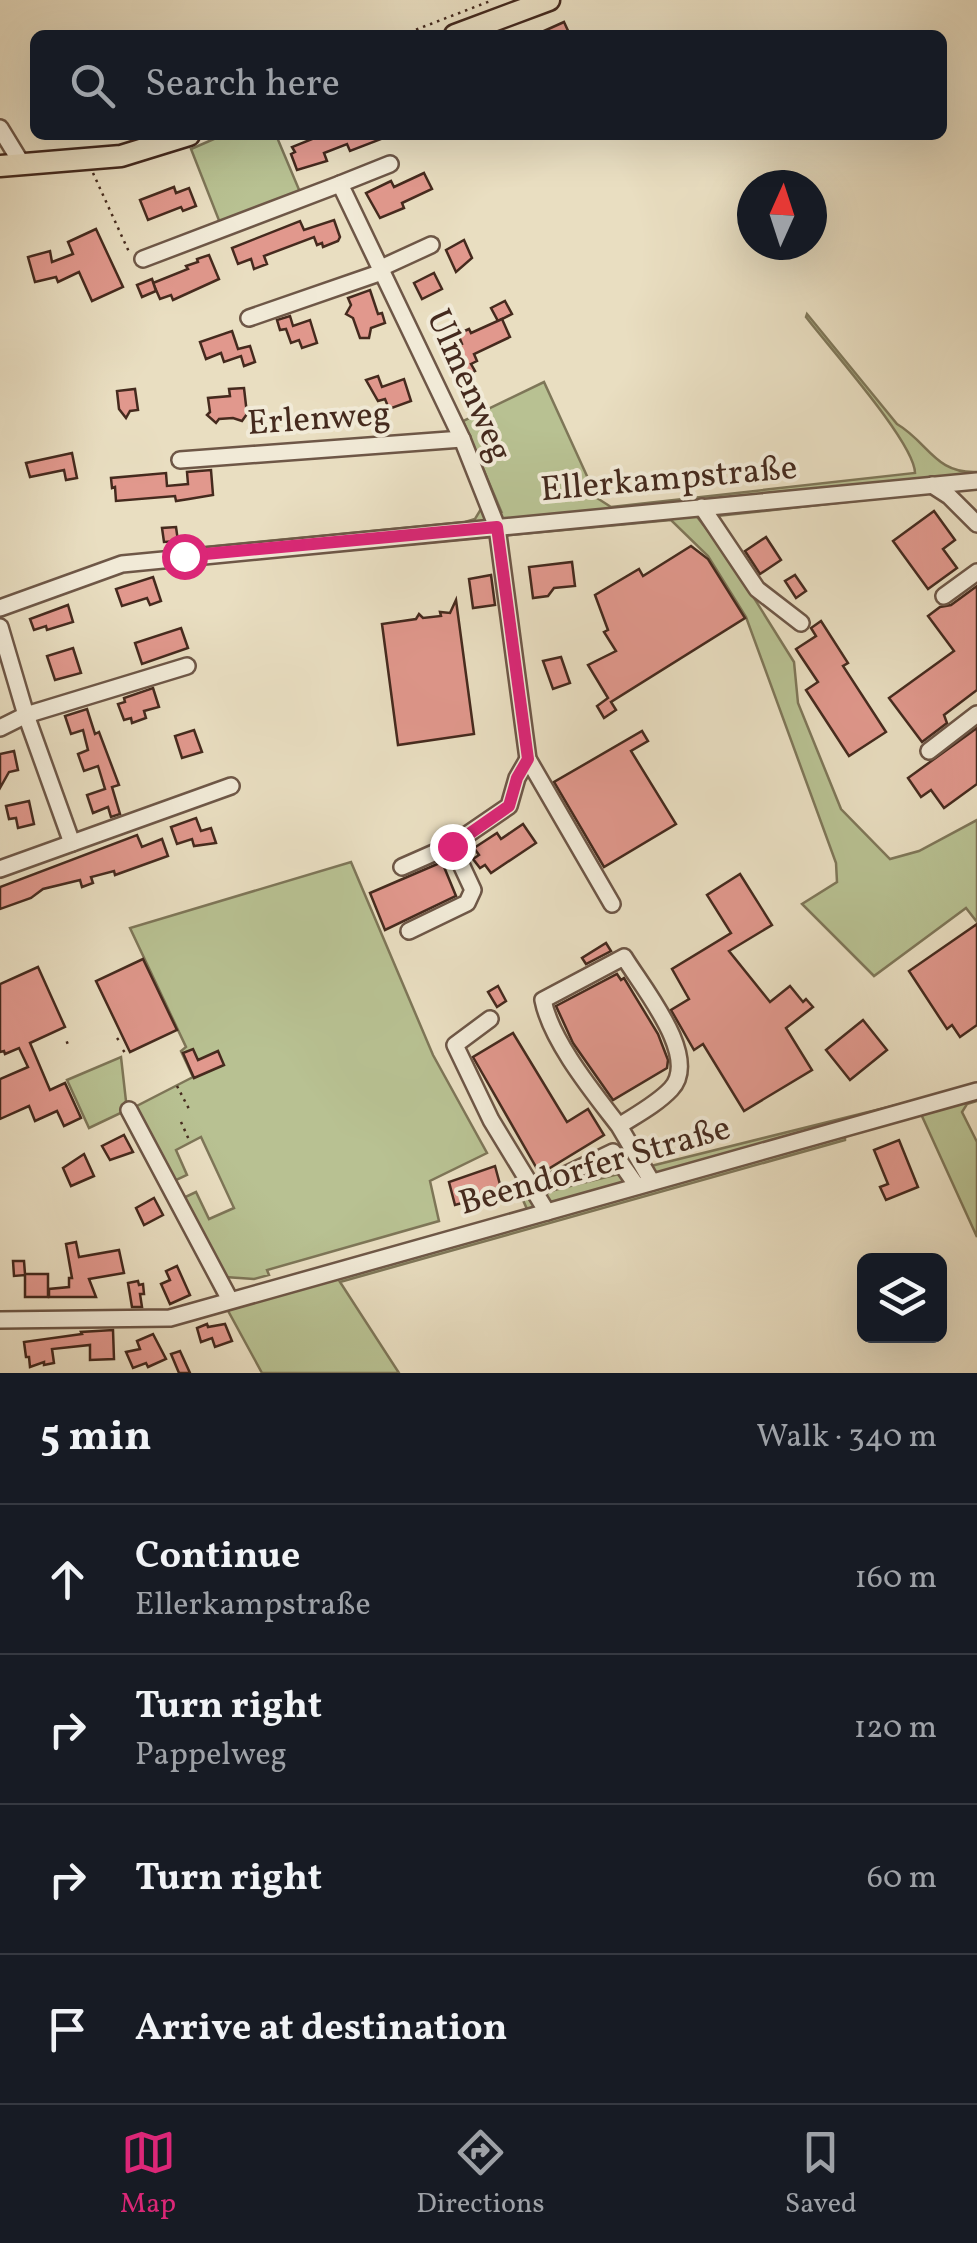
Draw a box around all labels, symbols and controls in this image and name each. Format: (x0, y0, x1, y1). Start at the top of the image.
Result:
search box (30, 30, 947, 140)
icon: search (65, 58, 120, 113)
text: Search here (145, 59, 340, 112)
north arrow (737, 170, 827, 260)
street label: Ulmenweg (413, 302, 523, 470)
street label: Erlenweg (246, 391, 392, 449)
street label: Ellerkampstraße (539, 445, 799, 515)
route start (162, 534, 208, 580)
route end (430, 824, 476, 870)
street label: Beendorfer Straße (454, 1105, 736, 1229)
map controls (857, 1253, 947, 1343)
button: layers (857, 1253, 947, 1343)
text: 5 min (40, 1409, 152, 1468)
text: Walk · 340 m (756, 1416, 937, 1460)
text: Continue (135, 1531, 300, 1584)
icon: ahead (40, 1552, 95, 1607)
text: 160 m (854, 1557, 937, 1601)
text: Ellerkampstraße (135, 1584, 371, 1628)
text: Turn right (135, 1681, 322, 1734)
icon: right (40, 1702, 95, 1757)
text: 120 m (854, 1707, 937, 1751)
text: Pappelweg (135, 1734, 287, 1778)
icon: right (40, 1852, 95, 1907)
text: Turn right (135, 1853, 322, 1906)
text: 60 m (867, 1857, 937, 1901)
icon: arrive (40, 2002, 95, 2057)
text: Arrive at destination (135, 2003, 508, 2056)
tab: Map (120, 2125, 176, 2224)
tab: Directions (416, 2125, 545, 2224)
tab: Saved (785, 2125, 857, 2224)

